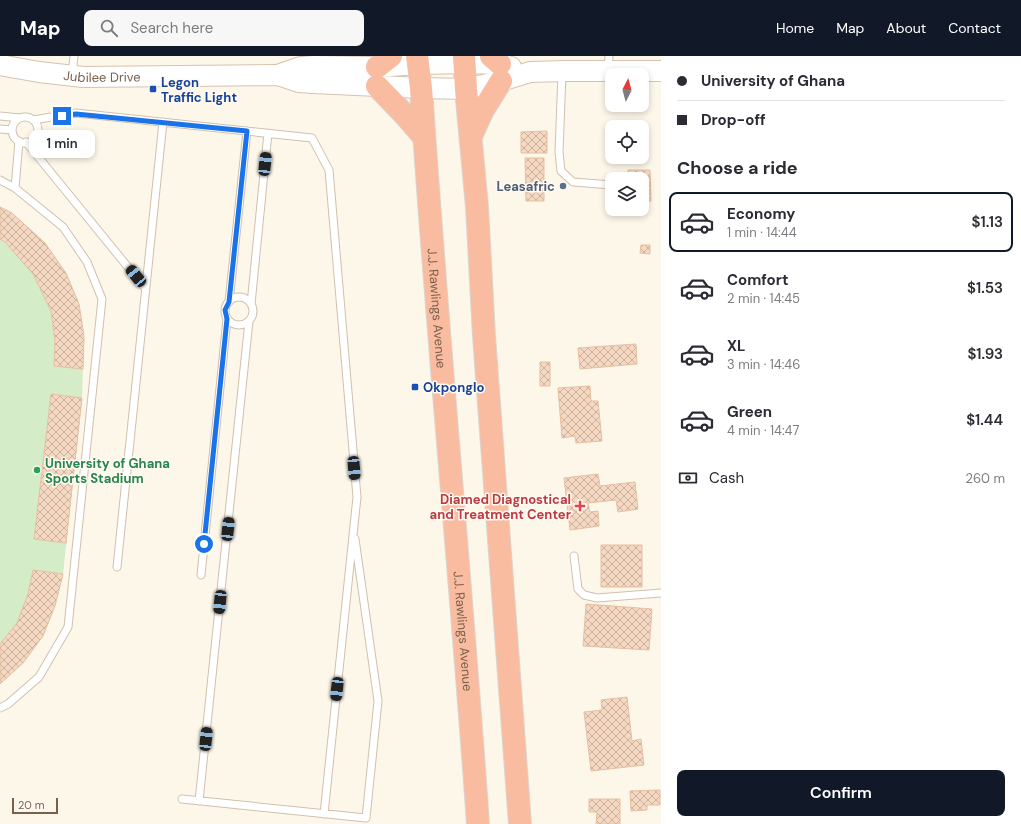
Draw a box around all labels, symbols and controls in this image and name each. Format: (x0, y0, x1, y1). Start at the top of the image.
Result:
search box (84, 10, 364, 46)
text: Map (20, 16, 60, 41)
icon: search (98, 17, 120, 39)
text: Search here (130, 18, 213, 38)
text: Home (776, 19, 814, 37)
text: Map (836, 19, 864, 37)
text: About (886, 19, 926, 37)
text: Contact (948, 19, 1001, 37)
street label: Jubilee Drive (63, 66, 141, 86)
north arrow (605, 68, 649, 112)
map controls (605, 68, 649, 216)
text: University of Ghana (701, 71, 845, 91)
place label: Legon Traffic Light (161, 74, 237, 106)
marker: Legon Traffic Light (148, 84, 158, 94)
route end (53, 107, 71, 125)
text: Drop-off (701, 110, 766, 130)
button: locate (605, 120, 649, 164)
callout: 1 min (29, 130, 95, 158)
text: 1 min (46, 135, 78, 152)
car (258, 151, 272, 177)
text: Choose a ride (677, 156, 798, 180)
button: layers (605, 172, 649, 216)
place label: Leasafric (496, 178, 555, 195)
marker: Leasafric (558, 181, 568, 191)
icon: car (679, 204, 715, 240)
text: Economy (727, 204, 795, 224)
text: $1.13 (972, 212, 1003, 232)
text: 1 min · 14:44 (727, 224, 797, 241)
street label: J.J. Rawlings Avenue (424, 247, 450, 369)
car (124, 263, 148, 289)
icon: car (679, 270, 715, 306)
text: Comfort (727, 270, 788, 290)
text: $1.53 (967, 278, 1003, 298)
text: 2 min · 14:45 (727, 290, 800, 307)
icon: car (679, 336, 715, 372)
text: XL (727, 336, 745, 356)
text: $1.93 (967, 344, 1003, 364)
text: 3 min · 14:46 (727, 356, 800, 373)
place label: Okponglo (423, 379, 484, 396)
marker: Okponglo (410, 382, 420, 392)
icon: car (679, 402, 715, 438)
text: Green (727, 402, 772, 422)
text: $1.44 (966, 410, 1003, 430)
text: 4 min · 14:47 (727, 422, 799, 439)
place label: University of Ghana Sports Stadium (45, 455, 170, 487)
car (347, 456, 361, 480)
marker: University of Ghana Sports Stadium (32, 465, 42, 475)
icon: cash (677, 467, 699, 489)
text: Cash (709, 468, 744, 488)
text: 260 m (965, 470, 1005, 487)
place label: Diamed Diagnostical and Treatment Center (430, 491, 572, 523)
marker: Diamed Diagnostical and Treatment Center (574, 500, 586, 512)
car (221, 516, 235, 542)
route start (195, 535, 213, 553)
street label: J.J. Rawlings Avenue (450, 570, 477, 692)
car (213, 589, 227, 615)
car (330, 676, 344, 702)
car (199, 726, 213, 752)
button: Confirm (677, 770, 1005, 816)
scale bar (12, 796, 58, 815)
text: 20 m (18, 798, 44, 812)

